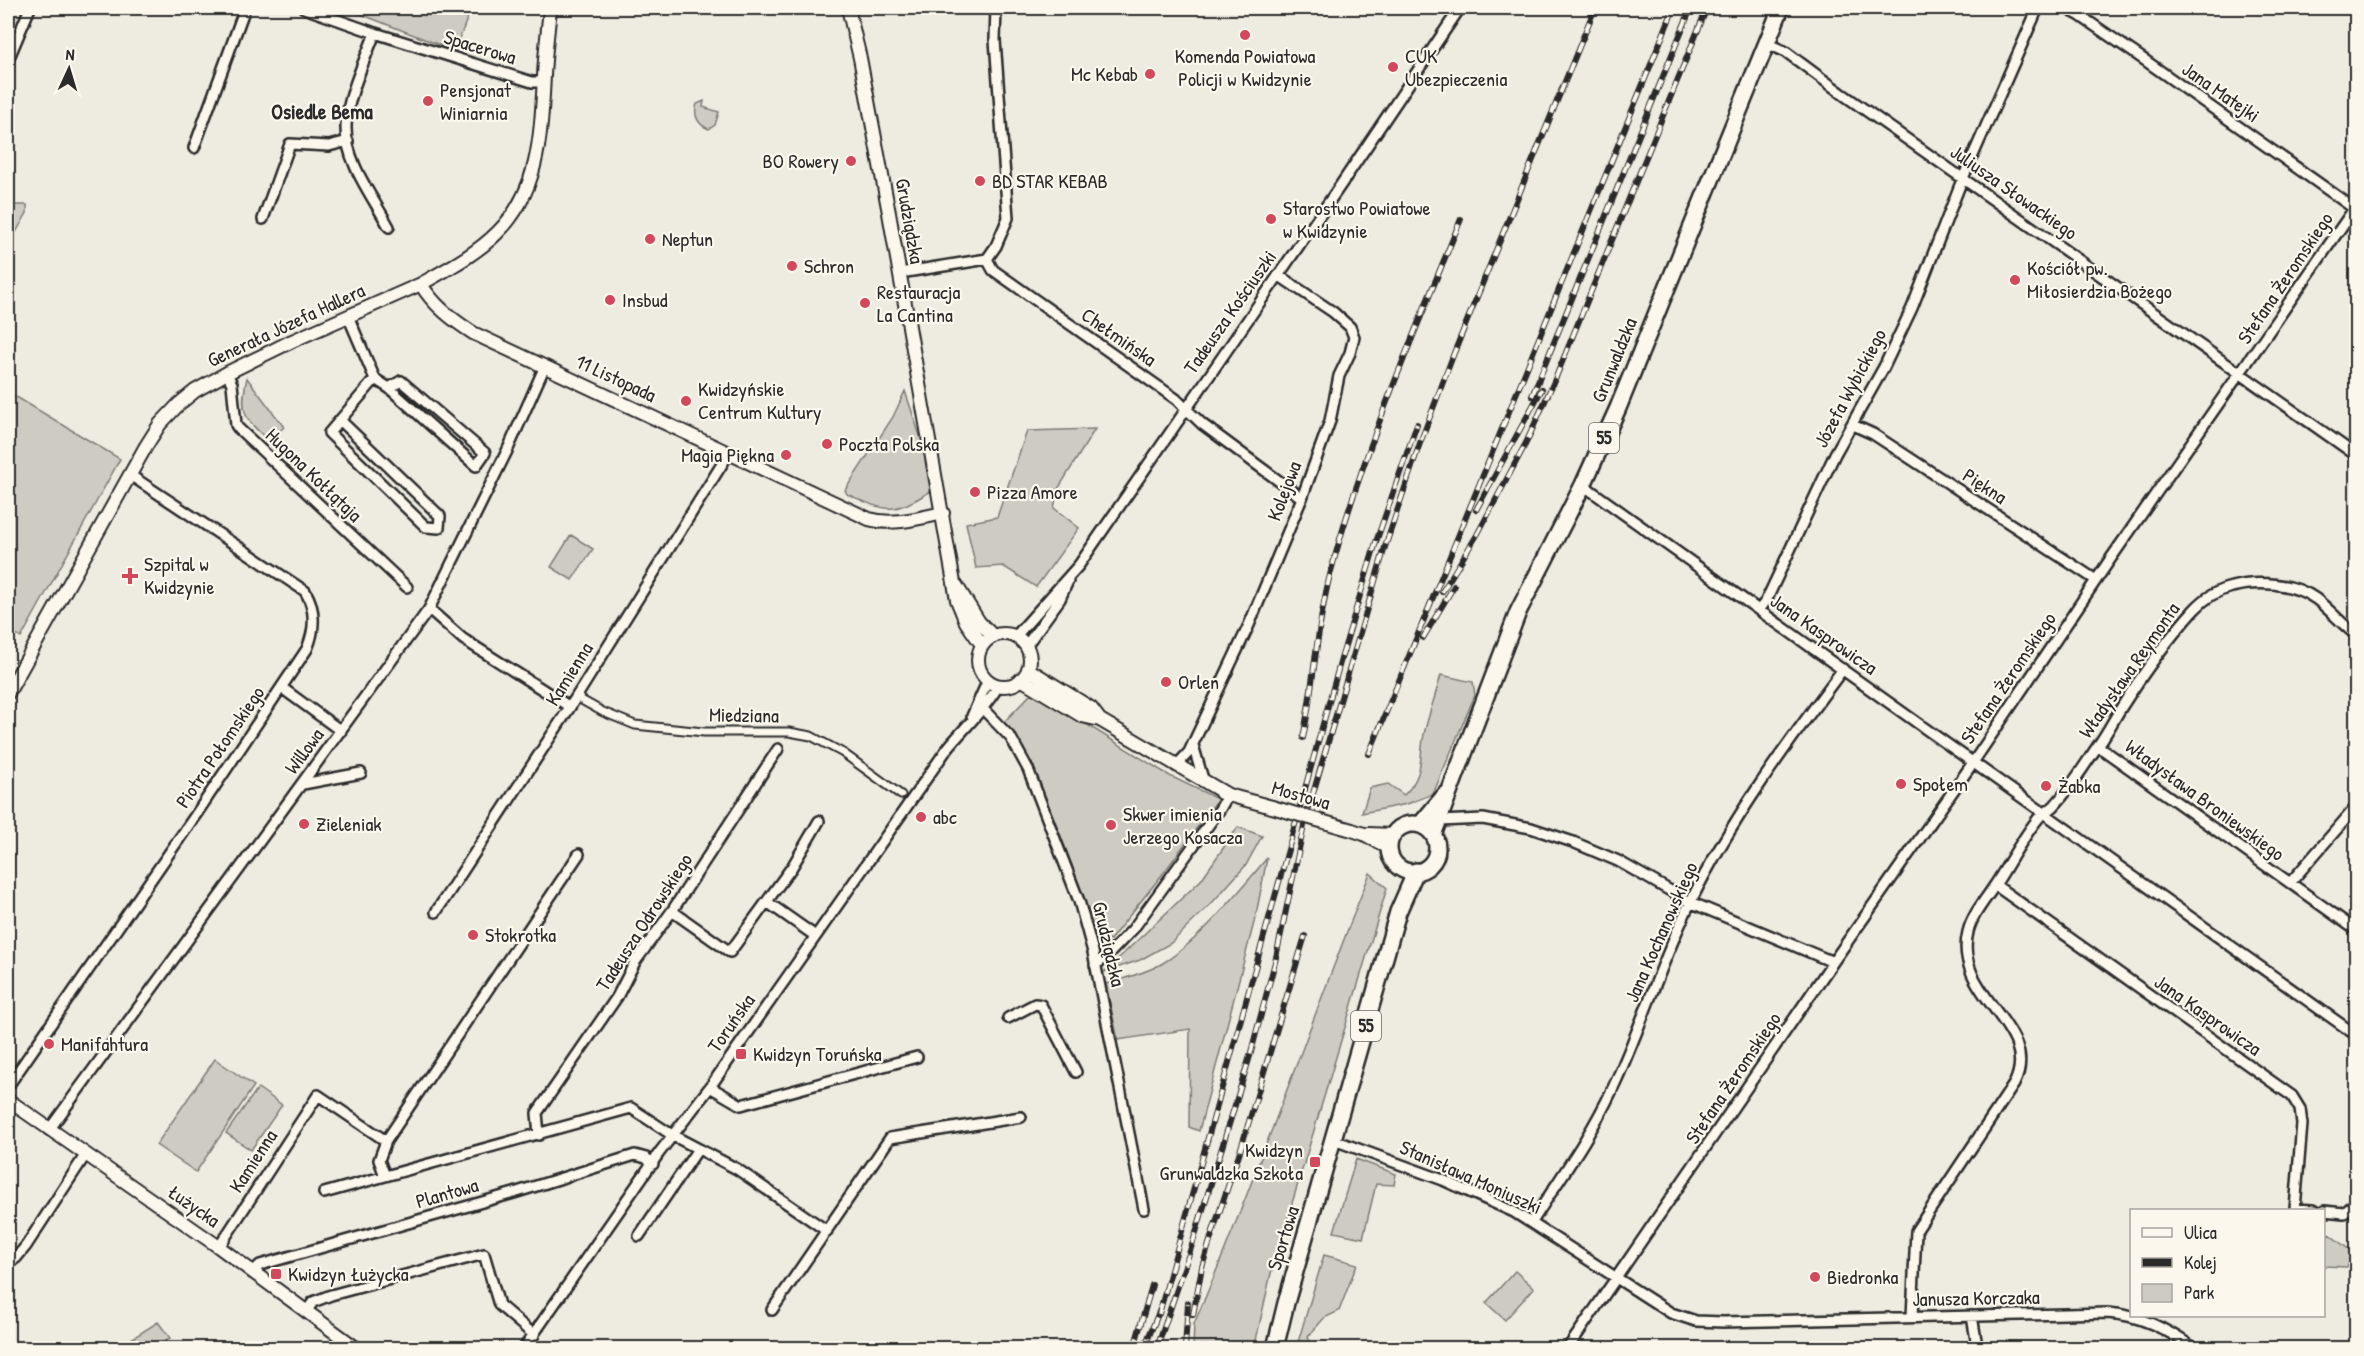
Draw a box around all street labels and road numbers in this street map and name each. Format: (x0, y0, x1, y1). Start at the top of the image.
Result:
street label: Spacerowa (441, 23, 520, 70)
street label: Jana Matejki (2177, 55, 2265, 128)
street label: Juliusza Słowackiego (1945, 138, 2083, 245)
street label: Grudziądzka (890, 176, 931, 266)
street label: Stefana Żeromskiego (2231, 207, 2339, 349)
street label: Tadeusza Kościuszki (1177, 245, 1282, 379)
street label: Generała Józefa Hallera (203, 276, 369, 373)
street label: Chełmińska (1076, 301, 1162, 372)
street label: Grunwaldzka (1584, 313, 1643, 406)
street label: Józefa Wybickiego (1807, 324, 1892, 452)
street label: 11 Listopada (572, 347, 661, 408)
street label: Hugona Kołłątaja (260, 422, 369, 528)
road number: 55 (1589, 423, 1619, 453)
street label: Kolejowa (1260, 457, 1307, 524)
street label: Piękna (1958, 461, 2013, 510)
street label: Jana Kasprowicza (1765, 587, 1883, 681)
street label: Władysława Reymonta (2072, 596, 2186, 743)
street label: Stefana Żeromskiego (1954, 607, 2062, 749)
street label: Kamienna (539, 637, 599, 711)
street label: Piotra Połomskiego (169, 681, 270, 813)
street label: Miedziana (709, 700, 779, 729)
street label: Willowa (278, 722, 329, 779)
street label: Władysława Broniewskiego (2120, 733, 2290, 867)
street label: Mostowa (1269, 773, 1334, 816)
street label: Tadeusza Odrowskiego (589, 848, 698, 996)
street label: Jana Kochanowskiego (1618, 857, 1704, 1006)
street label: Grudziądzka (1087, 899, 1132, 989)
street label: Jana Kasprowicza (2149, 968, 2267, 1062)
street label: Toruńska (701, 988, 761, 1057)
street label: Stefana Żeromskiego (1679, 1007, 1787, 1149)
road number: 55 (1351, 1011, 1381, 1041)
street label: Kamienna (222, 1124, 283, 1198)
street label: Stanisława Moniuszki (1396, 1133, 1546, 1220)
street label: Plantowa (412, 1171, 481, 1214)
street label: Łużycka (163, 1178, 226, 1233)
street label: Sportowa (1260, 1202, 1305, 1273)
street label: Janusza Korczaka (1912, 1283, 2040, 1312)

